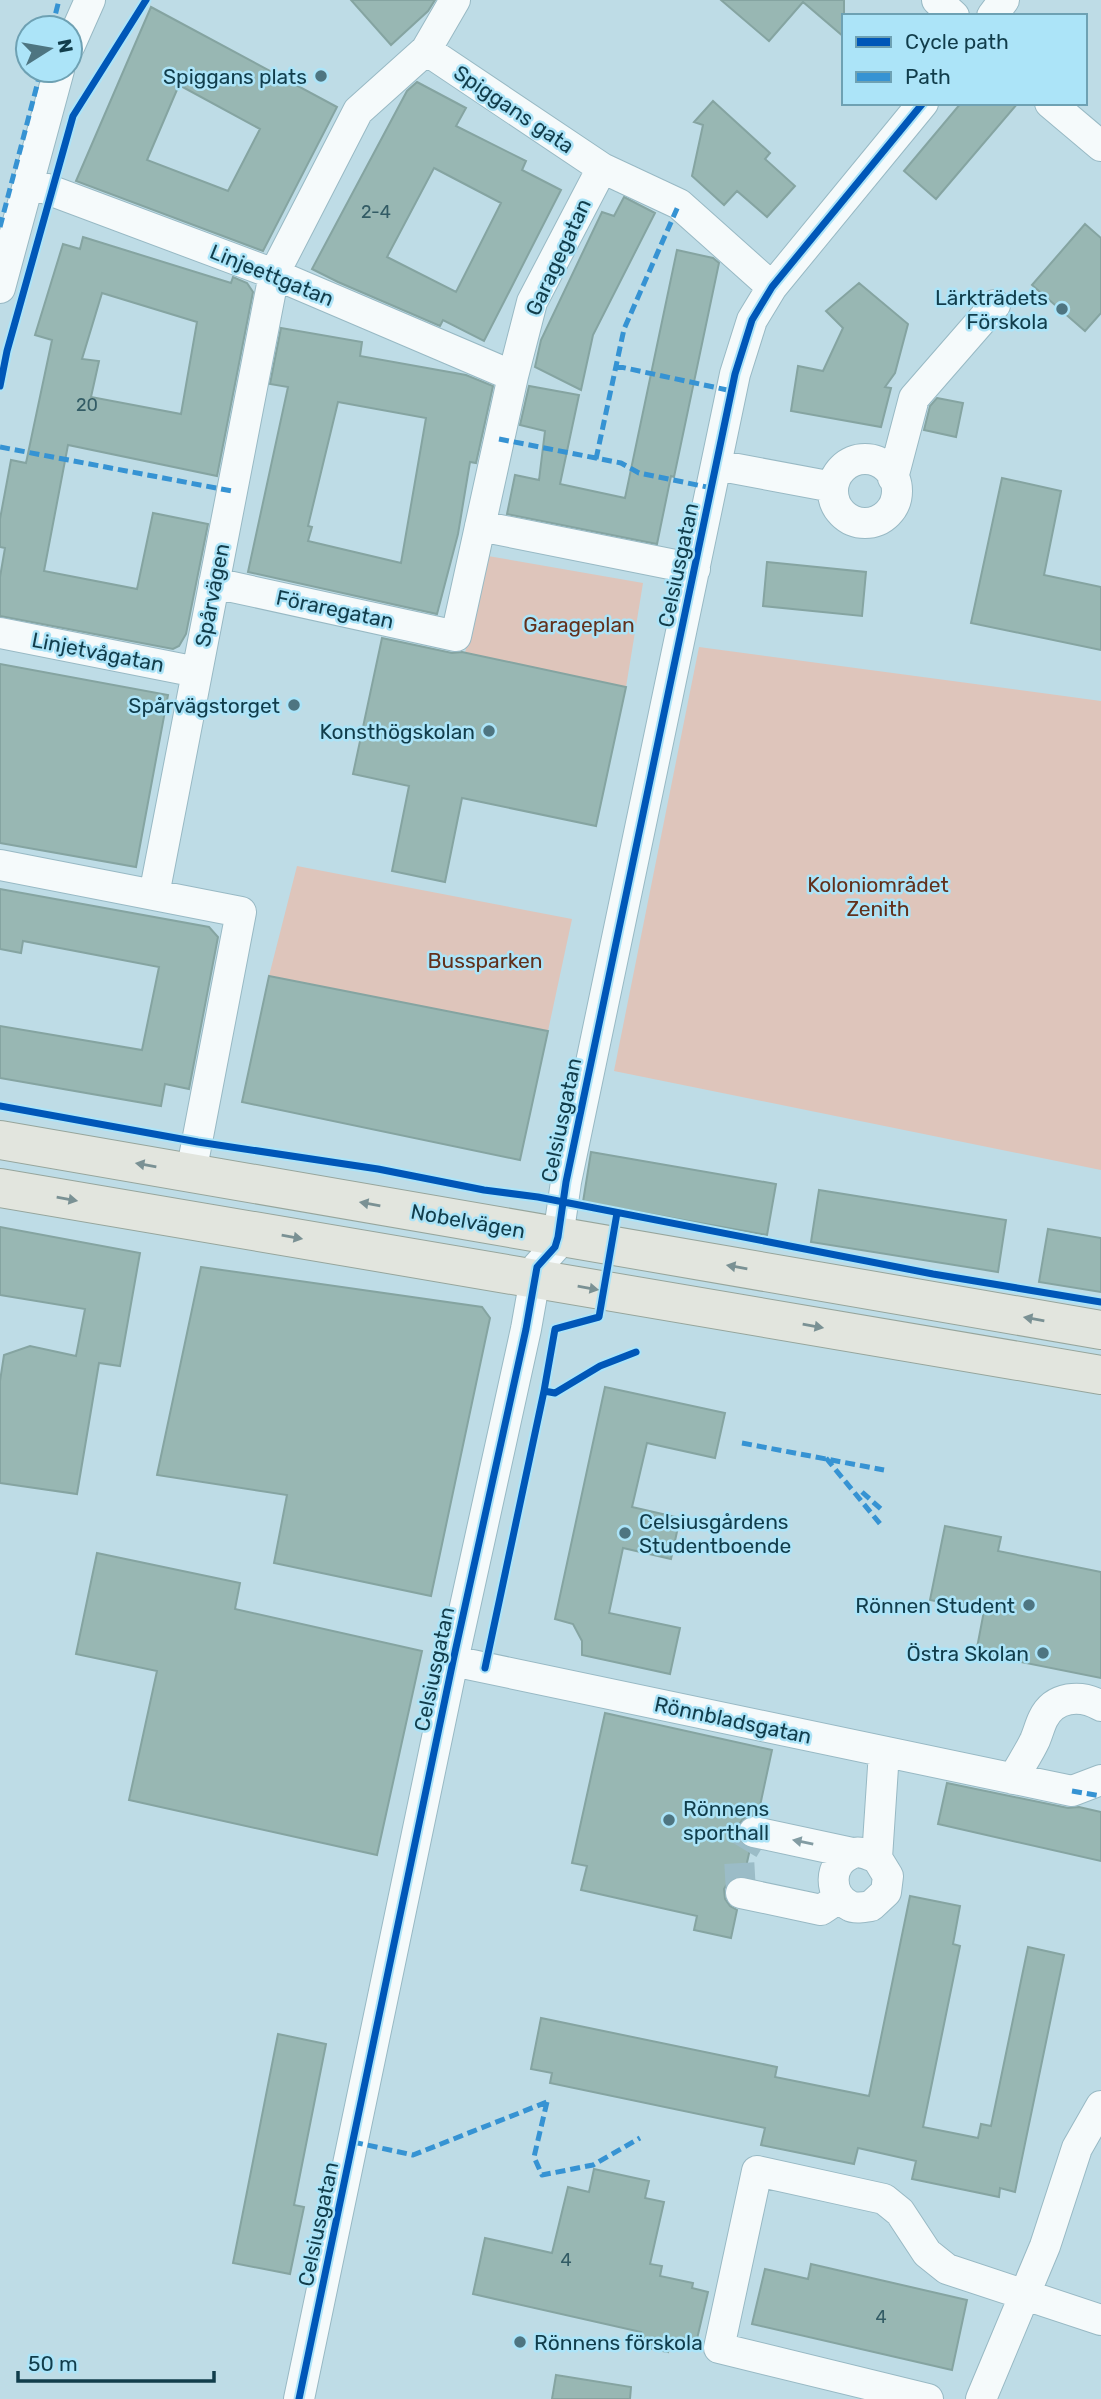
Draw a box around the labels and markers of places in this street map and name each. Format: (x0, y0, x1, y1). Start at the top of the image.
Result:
place label: Spiggans plats (163, 64, 307, 89)
marker: Spiggans plats (313, 68, 329, 84)
place label: Lärkträdets Förskola (935, 285, 1048, 334)
marker: Lärkträdets Förskola (1054, 301, 1070, 317)
place label: Spårvägstorget (128, 693, 280, 718)
marker: Spårvägstorget (286, 697, 302, 713)
place label: Konsthögskolan (319, 719, 475, 744)
marker: Konsthögskolan (481, 723, 497, 739)
place label: Celsiusgårdens Studentboende (639, 1509, 791, 1558)
marker: Celsiusgårdens Studentboende (617, 1525, 633, 1541)
place label: Rönnen Student (855, 1593, 1015, 1618)
marker: Rönnen Student (1021, 1597, 1037, 1613)
place label: Östra Skolan (906, 1641, 1029, 1666)
marker: Östra Skolan (1035, 1645, 1051, 1661)
place label: Rönnens sporthall (683, 1796, 769, 1845)
marker: Rönnens sporthall (661, 1812, 677, 1828)
place label: Rönnens förskola (534, 2330, 703, 2355)
marker: Rönnens förskola (512, 2334, 528, 2350)

